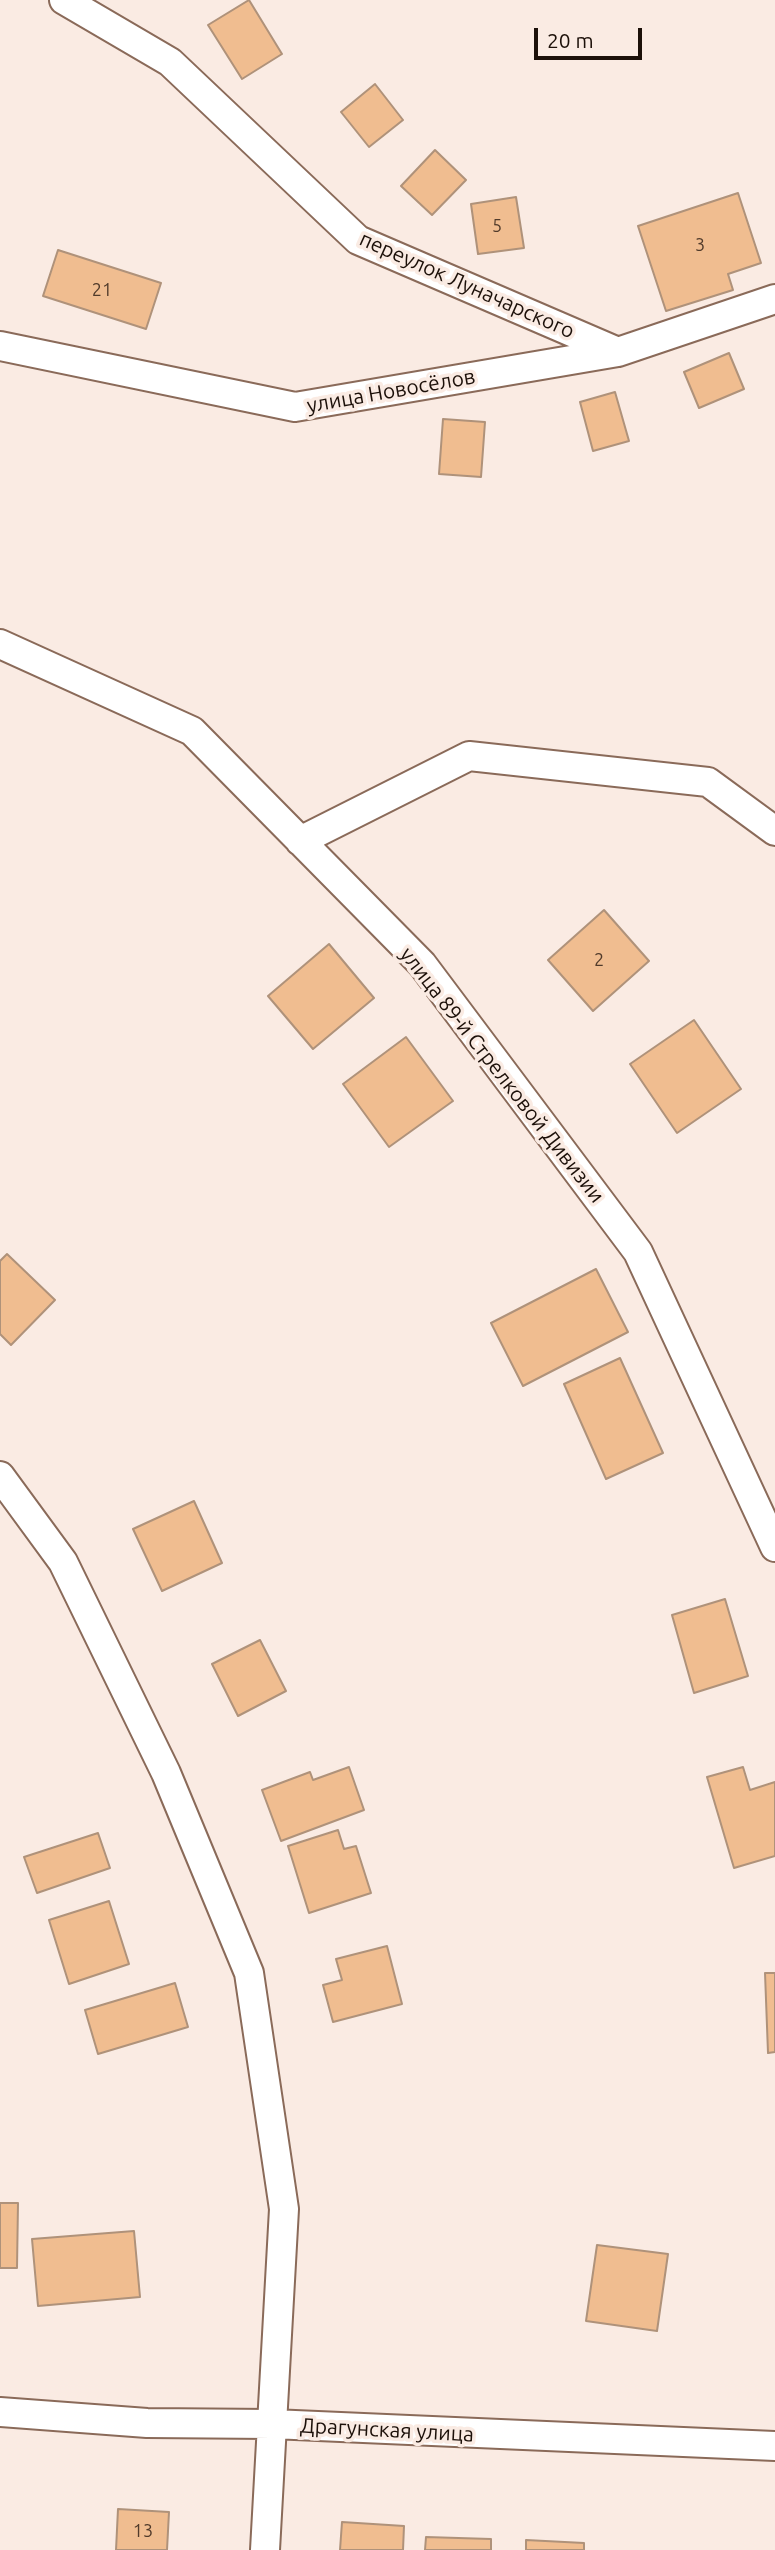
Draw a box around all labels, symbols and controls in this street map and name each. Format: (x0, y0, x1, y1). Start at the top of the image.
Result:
scale bar (537, 14, 646, 58)
text: 20 m (547, 28, 594, 52)
house number: 5 (492, 215, 502, 237)
street label: переулок Луначарского (356, 226, 578, 344)
house number: 3 (695, 234, 705, 256)
house number: 21 (92, 279, 112, 301)
street label: улица Новосёлов (305, 364, 477, 418)
street label: улица 89-й Стрелковой Дивизии (394, 942, 610, 1208)
house number: 2 (594, 949, 604, 971)
street label: Драгунская улица (299, 2413, 475, 2447)
house number: 13 (133, 2520, 153, 2542)

